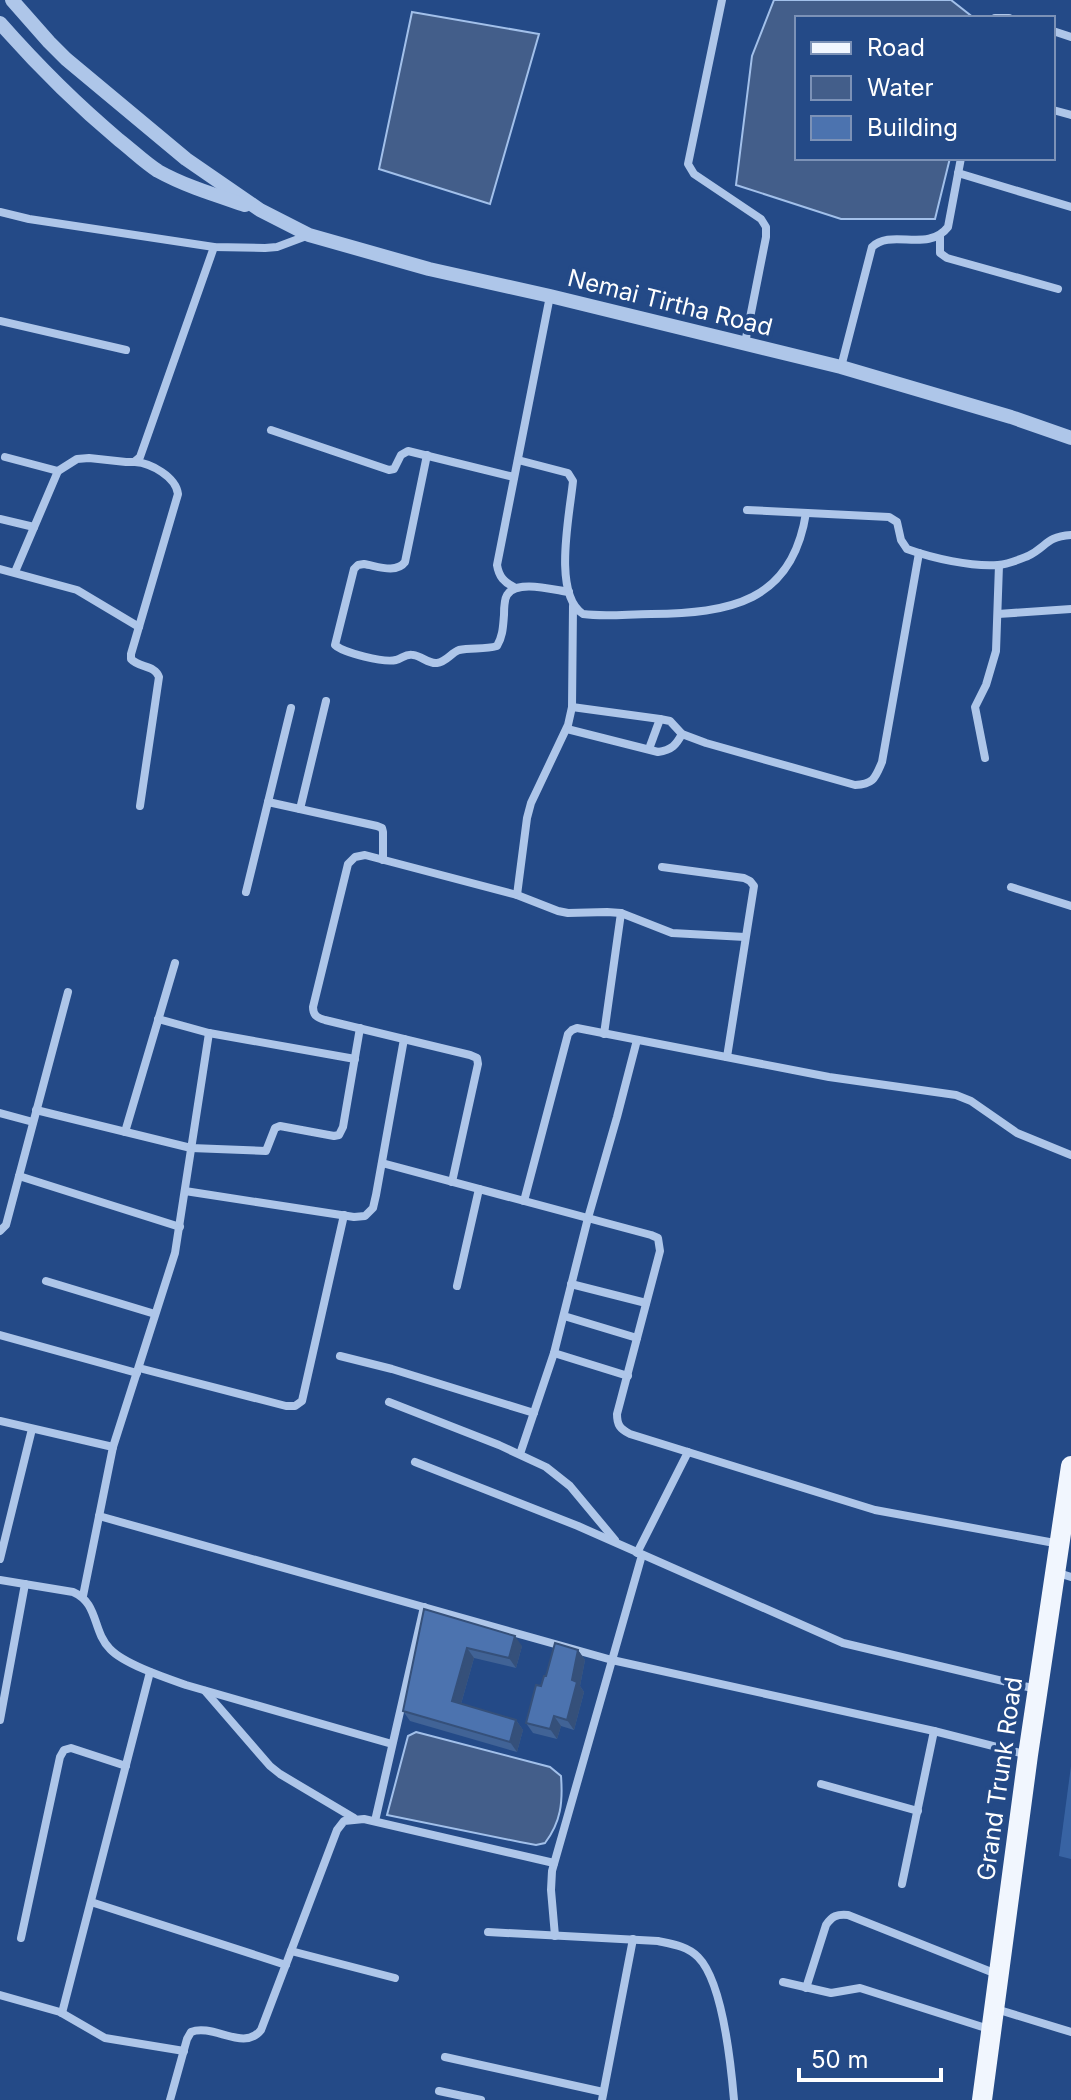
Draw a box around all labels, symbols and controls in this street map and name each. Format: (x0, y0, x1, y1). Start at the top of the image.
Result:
legend (795, 16, 1055, 160)
text: Road (867, 33, 925, 62)
text: Water (867, 73, 934, 102)
text: Building (867, 113, 958, 142)
street label: Nemai Tirtha Road (565, 263, 776, 342)
street label: Grand Trunk Road (971, 1675, 1028, 1883)
scale bar (799, 2032, 941, 2082)
text: 50 m (811, 2045, 869, 2074)

